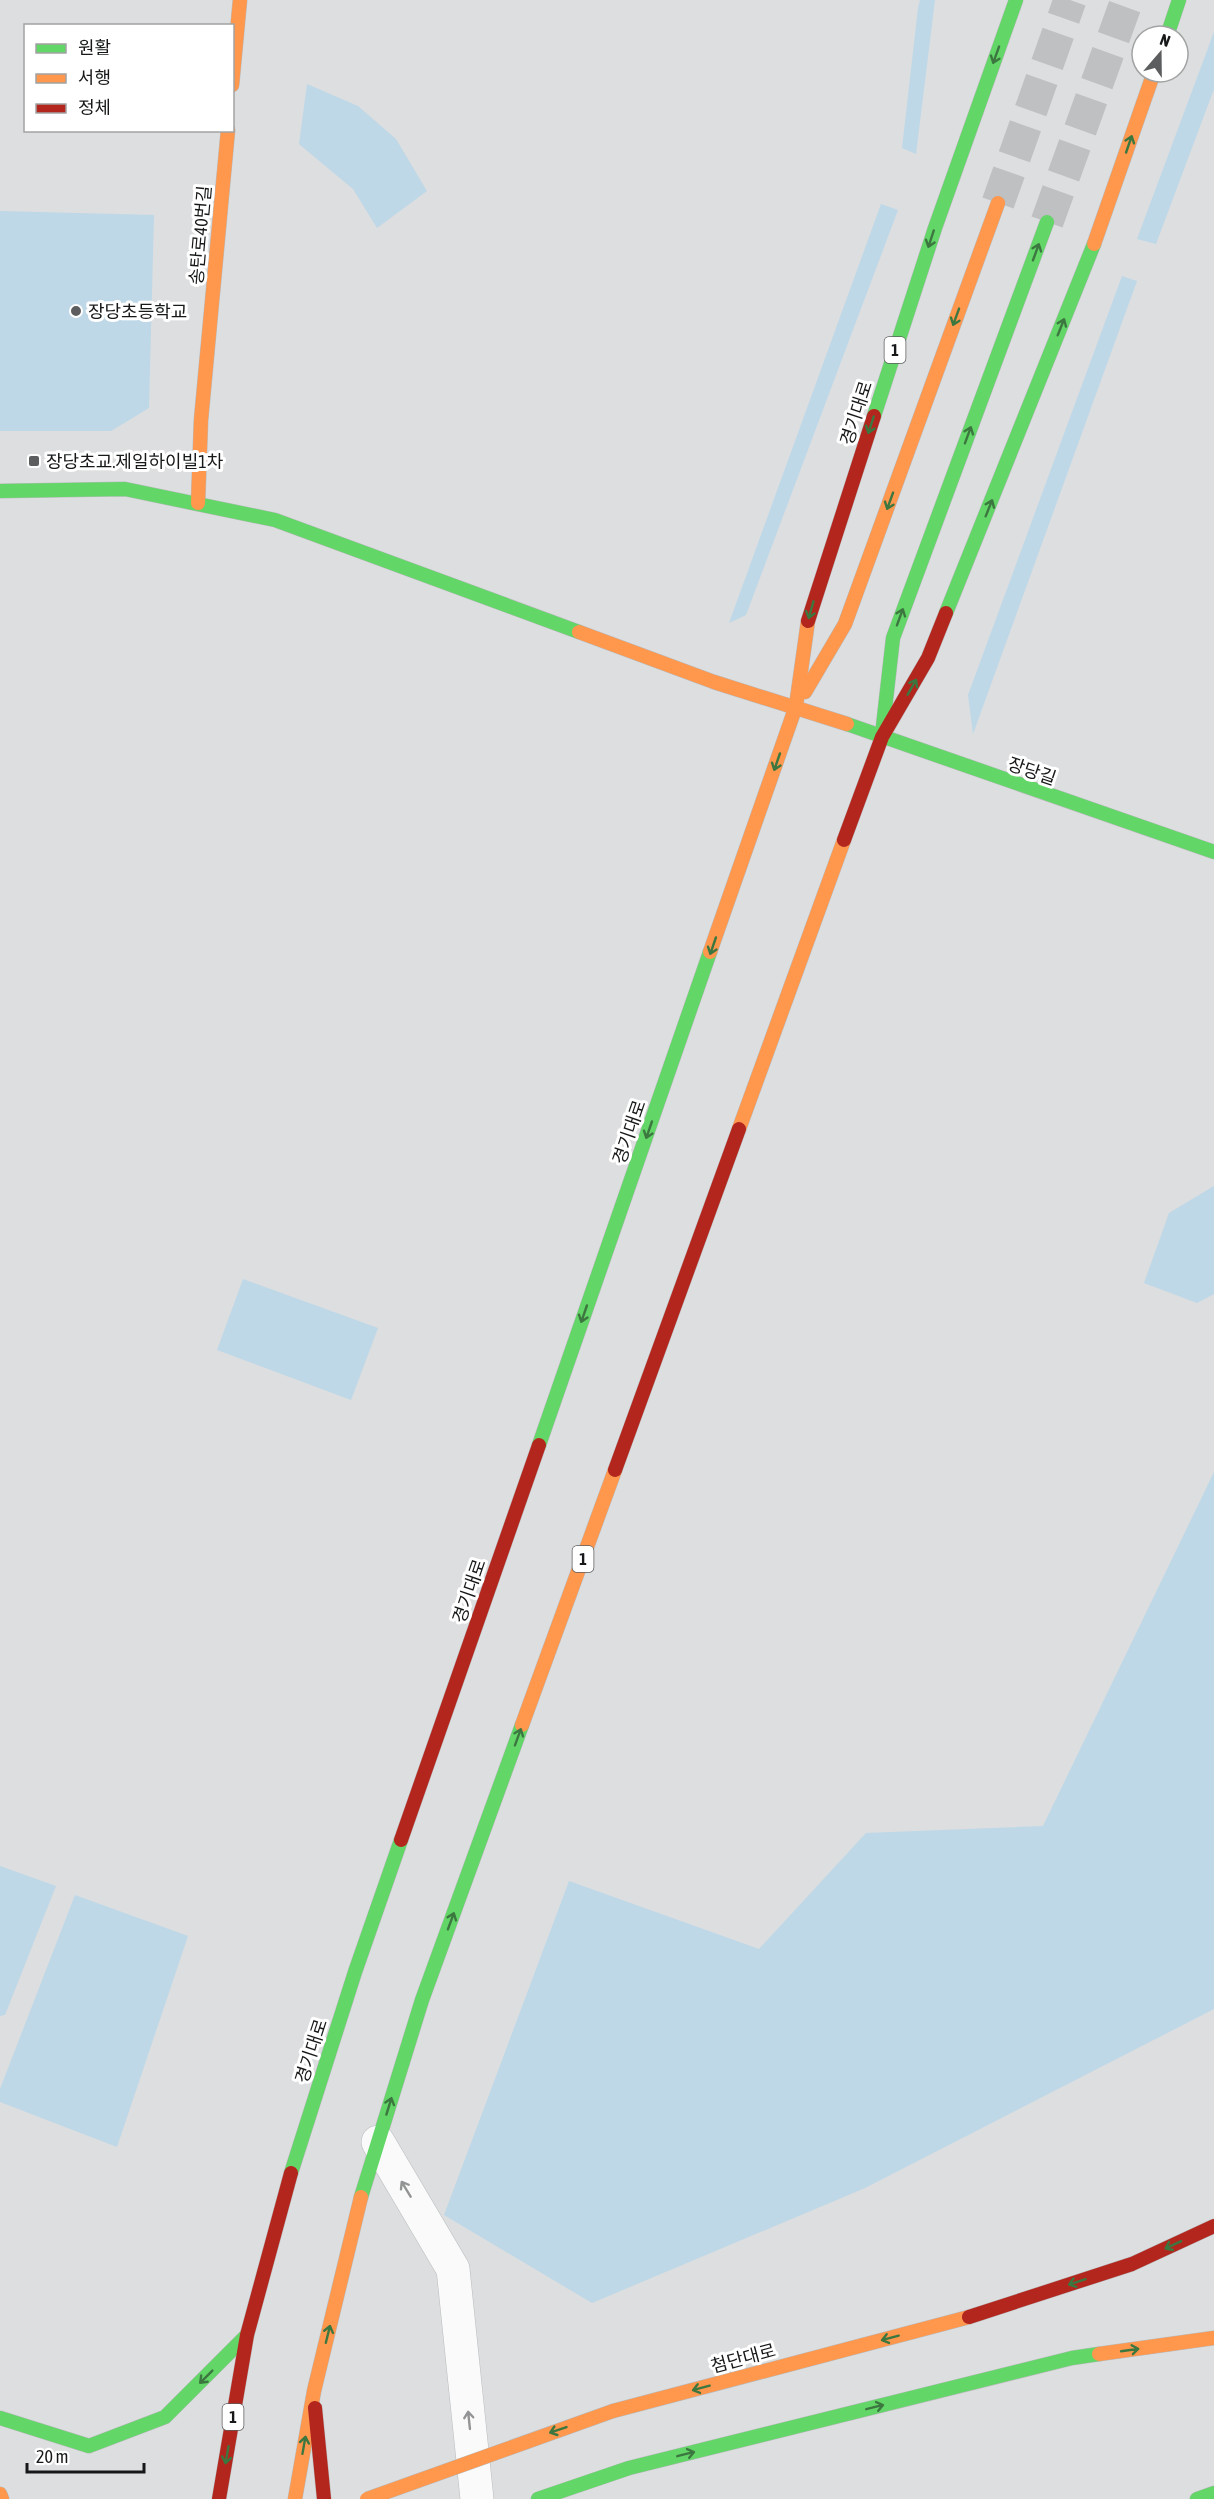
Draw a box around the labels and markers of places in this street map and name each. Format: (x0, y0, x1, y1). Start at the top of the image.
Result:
place label: 장당초등학교 (88, 301, 187, 322)
marker: 장당초등학교 (69, 304, 83, 318)
place label: 장당초교.제일하이빌1차 (46, 451, 224, 472)
marker: 장당초교.제일하이빌1차 (27, 454, 41, 468)

